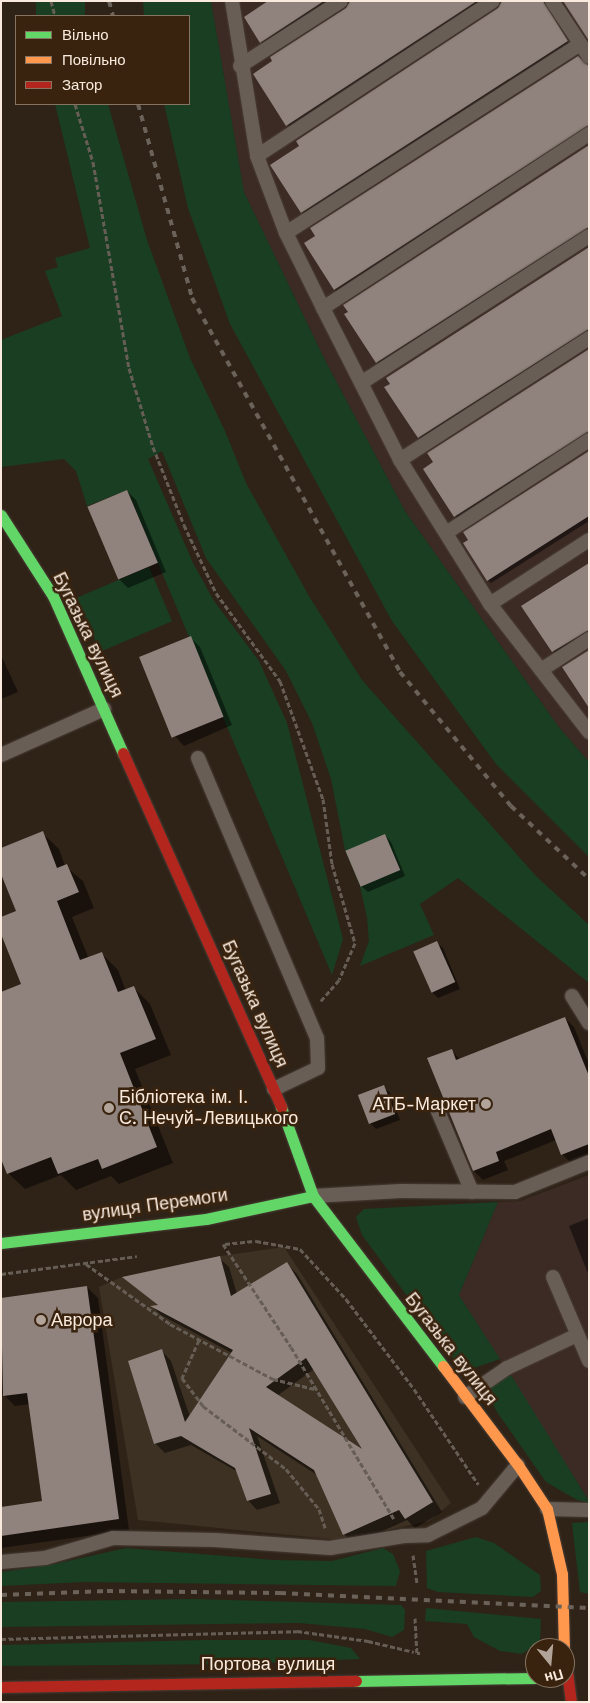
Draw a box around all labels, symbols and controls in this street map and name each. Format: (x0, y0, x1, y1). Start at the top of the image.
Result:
legend (15, 15, 190, 105)
text: Вільно (62, 26, 109, 44)
text: Повільно (62, 51, 126, 69)
text: Затор (62, 76, 102, 94)
street label: Бугазька вулиця (48, 569, 128, 701)
street label: Бугазька вулиця (217, 937, 293, 1071)
place label: Бібліотека ім. І. С. Нечуй-Левицького (119, 1087, 298, 1130)
place label: АТБ-Маркет (372, 1093, 476, 1115)
marker: АТБ-Маркет (480, 1098, 492, 1110)
marker: Бібліотека ім. І. С. Нечуй-Левицького (103, 1102, 115, 1114)
street label: вулиця Перемоги (81, 1184, 229, 1226)
street label: Бугазька вулиця (400, 1288, 502, 1410)
place label: Аврора (51, 1309, 113, 1331)
marker: Аврора (35, 1314, 47, 1326)
north arrow (525, 1638, 575, 1688)
street label: Портова вулиця (201, 1653, 335, 1675)
text: Пн (543, 1666, 565, 1687)

